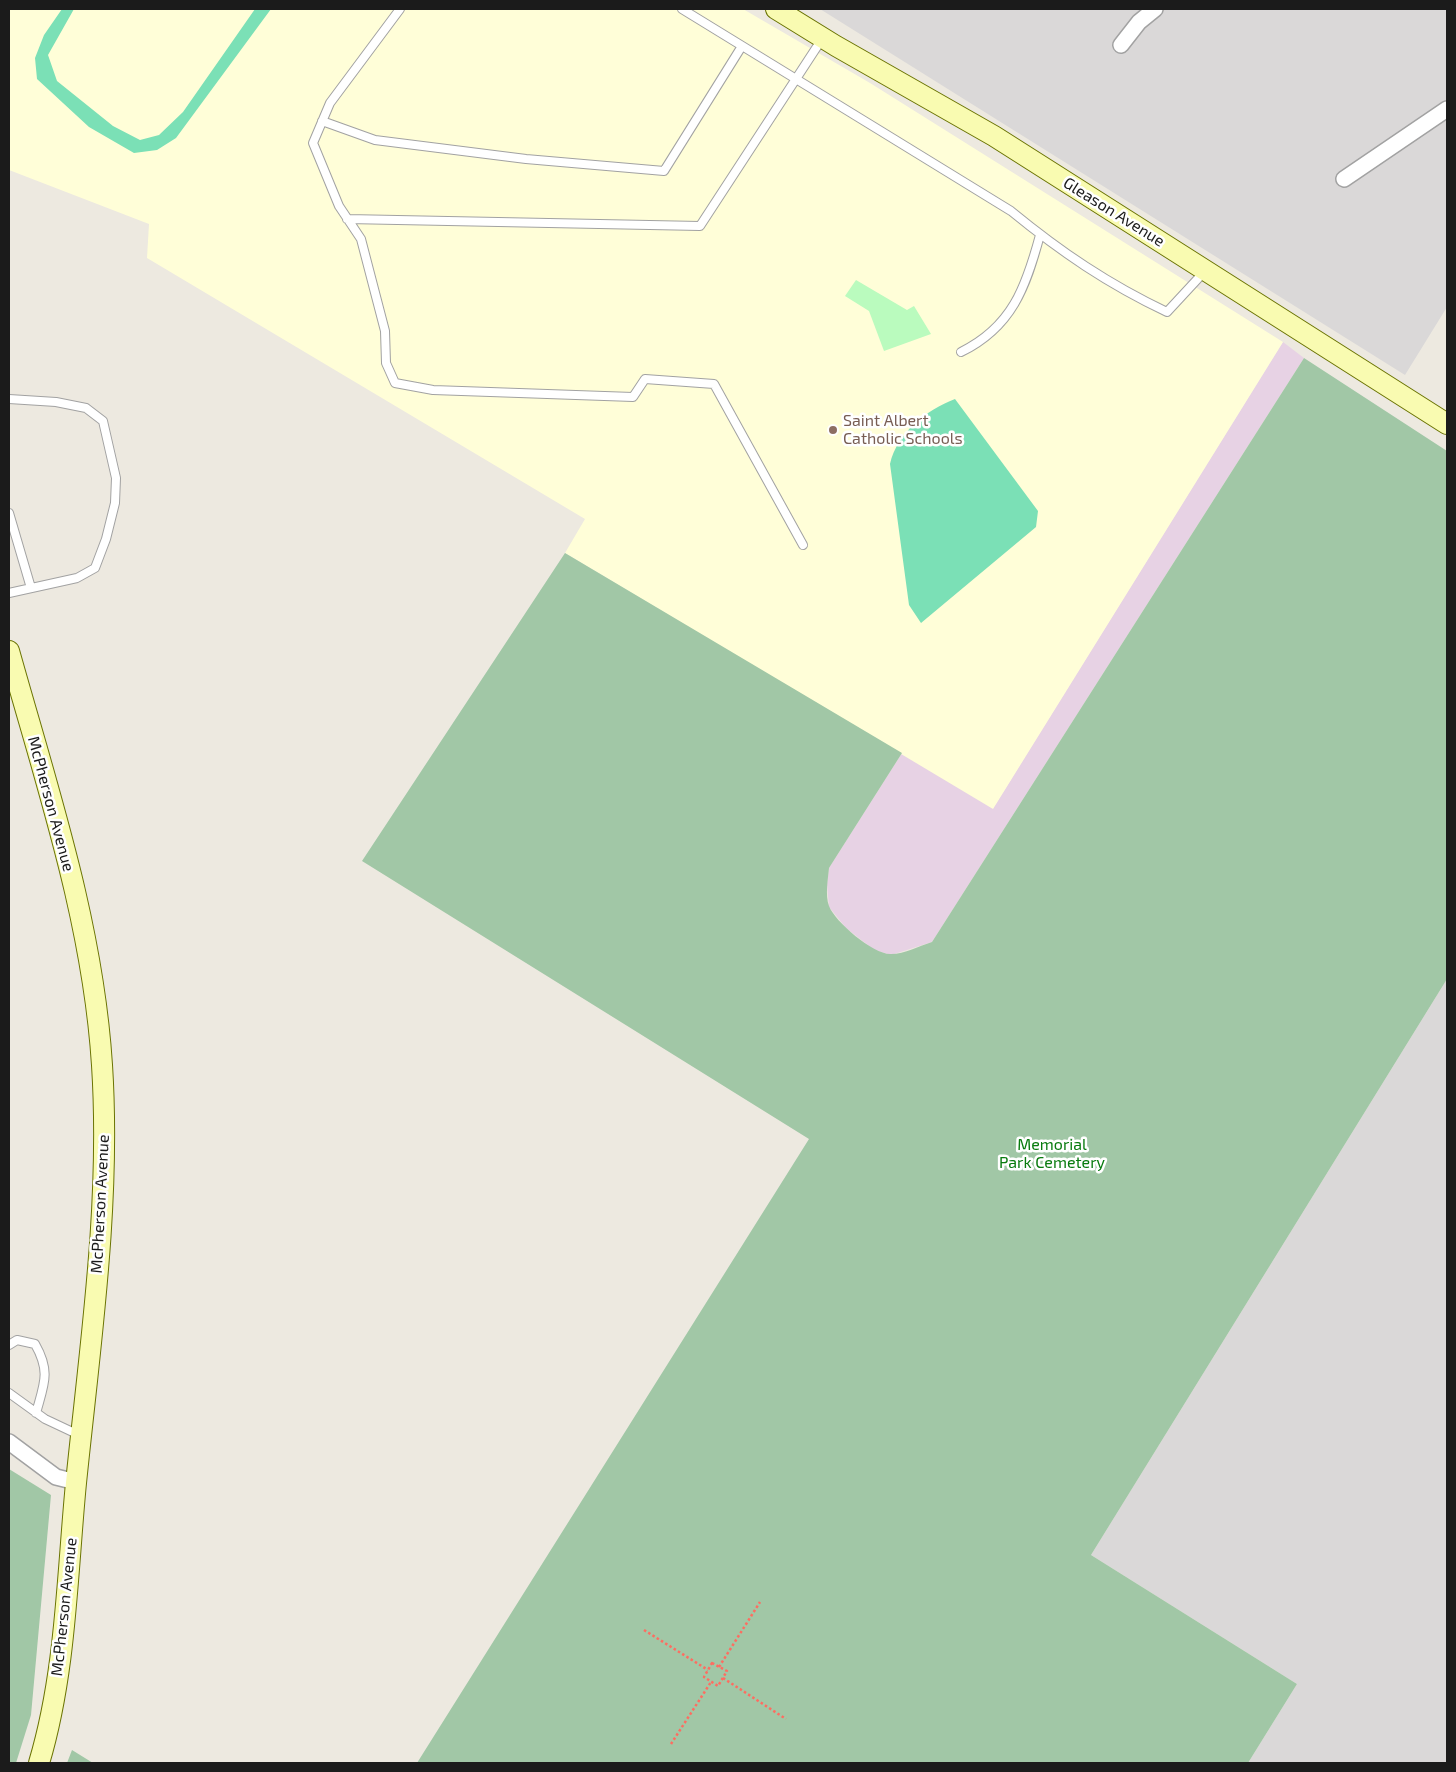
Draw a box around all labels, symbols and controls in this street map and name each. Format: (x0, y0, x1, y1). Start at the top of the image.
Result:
street label: Gleason Avenue (1060, 173, 1168, 251)
place label: Saint Albert Catholic Schools (843, 411, 963, 449)
marker: Saint Albert Catholic Schools (827, 424, 839, 436)
street label: McPherson Avenue (24, 734, 78, 874)
street label: McPherson Avenue (87, 1134, 113, 1274)
park label: Memorial Park Cemetery (999, 1135, 1105, 1173)
street label: McPherson Avenue (47, 1537, 81, 1677)

